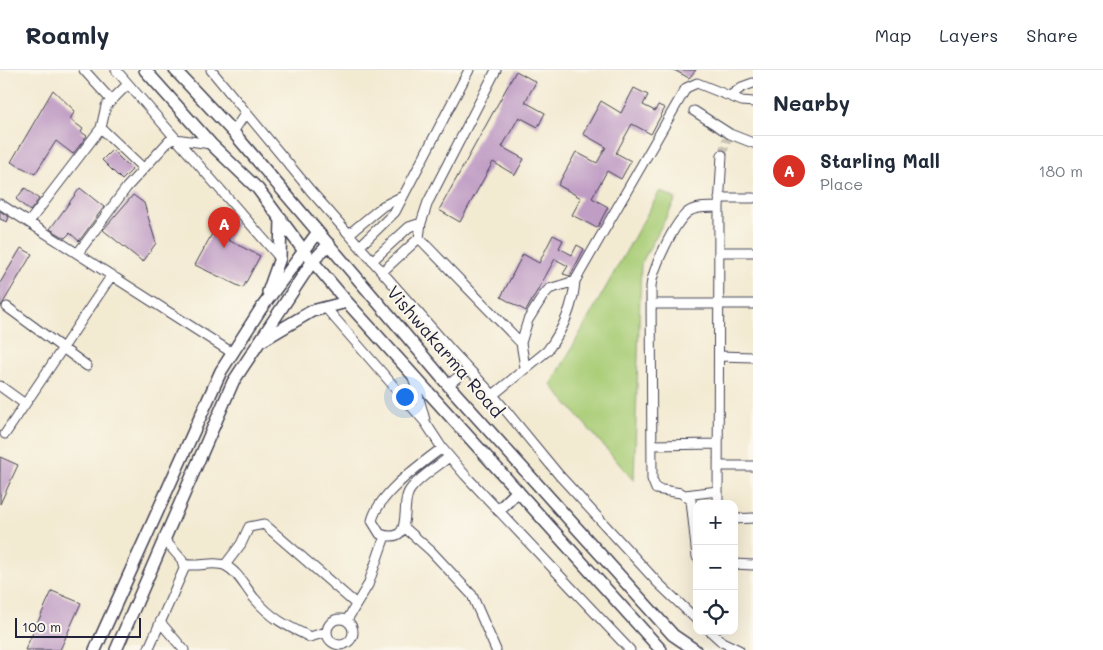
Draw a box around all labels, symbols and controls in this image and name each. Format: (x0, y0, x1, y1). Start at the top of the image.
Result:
text: Roamly (25, 19, 109, 50)
text: Map (875, 23, 911, 47)
text: Layers (939, 23, 998, 47)
text: Share (1026, 23, 1078, 47)
text: Nearby (773, 89, 850, 116)
text: Starling Mall (820, 148, 940, 173)
text: A (783, 160, 795, 181)
text: 180 m (1038, 160, 1083, 181)
text: Place (820, 173, 863, 194)
pin: A (208, 207, 240, 248)
street label: Vishwakarma Road (382, 280, 510, 422)
your location (392, 384, 418, 410)
map controls (693, 500, 738, 635)
button: + (693, 500, 738, 545)
button: − (693, 545, 738, 590)
button: locate (693, 590, 738, 635)
scale bar (15, 615, 141, 638)
text: 100 m (22, 617, 61, 636)

